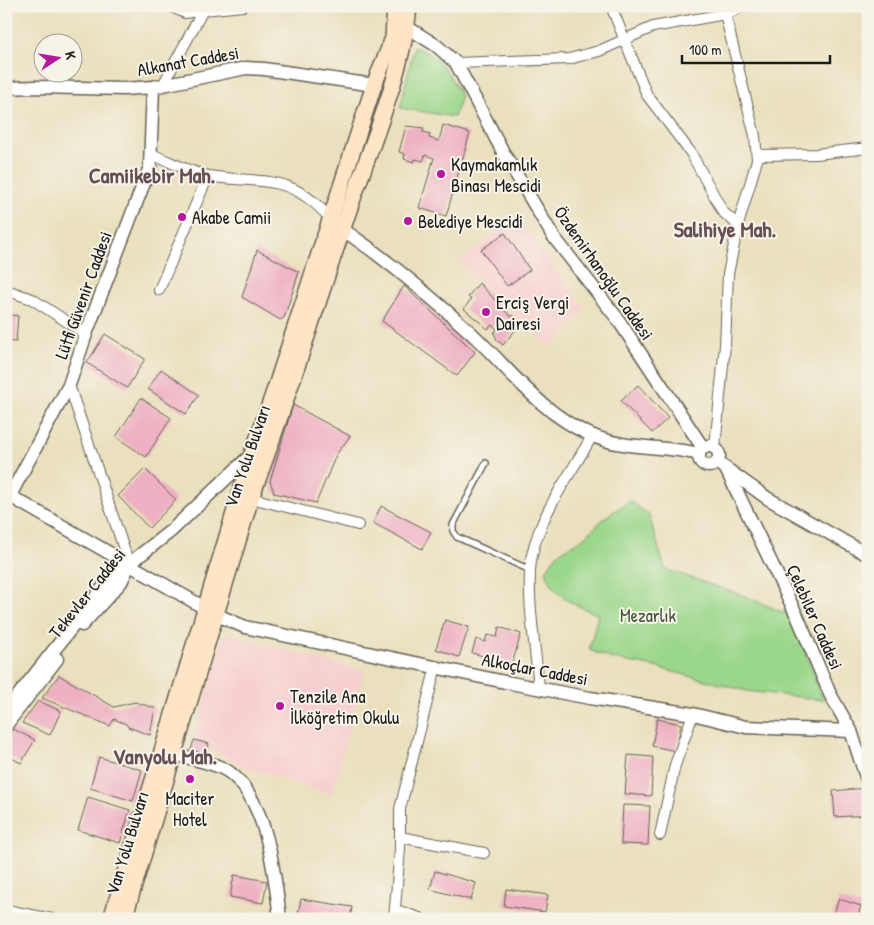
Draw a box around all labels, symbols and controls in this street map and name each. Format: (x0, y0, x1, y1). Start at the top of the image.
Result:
north arrow (32, 32, 82, 82)
scale bar (682, 32, 829, 64)
text: 100 m (689, 39, 722, 60)
street label: Alkanat Caddesi (135, 40, 241, 82)
text: K (61, 50, 81, 61)
place label: Kaymakamlık Binası Mescidi (451, 152, 541, 198)
district label: Camiikebir Mah. (89, 160, 216, 190)
marker: Kaymakamlık Binası Mescidi (435, 168, 447, 180)
street label: Özdemirhanoğlu Caddesi (548, 201, 660, 345)
place label: Akabe Camii (192, 205, 271, 230)
place label: Belediye Mescidi (418, 209, 523, 234)
marker: Akabe Camii (176, 211, 188, 223)
district label: Salihiye Mah. (674, 214, 777, 245)
marker: Belediye Mescidi (402, 215, 414, 227)
street label: Lütfi Güvenir Caddesi (48, 228, 118, 362)
place label: Erciş Vergi Dairesi (496, 290, 569, 336)
marker: Erciş Vergi Dairesi (480, 306, 492, 318)
street label: Van Yolu Bulvarı (218, 401, 276, 511)
street label: Tekevler Caddesi (43, 543, 131, 643)
street label: Çelebiler Caddesi (781, 561, 849, 673)
park label: Mezarlık (620, 603, 676, 628)
street label: Alkoçlar Caddesi (480, 646, 590, 692)
place label: Tenzile Ana İlköğretim Okulu (290, 684, 399, 730)
marker: Tenzile Ana İlköğretim Okulu (274, 700, 286, 712)
district label: Vanyolu Mah. (113, 741, 218, 772)
marker: Maciter Hotel (184, 773, 196, 785)
place label: Maciter Hotel (165, 786, 215, 832)
street label: Van Yolu Bulvarı (99, 788, 155, 898)

